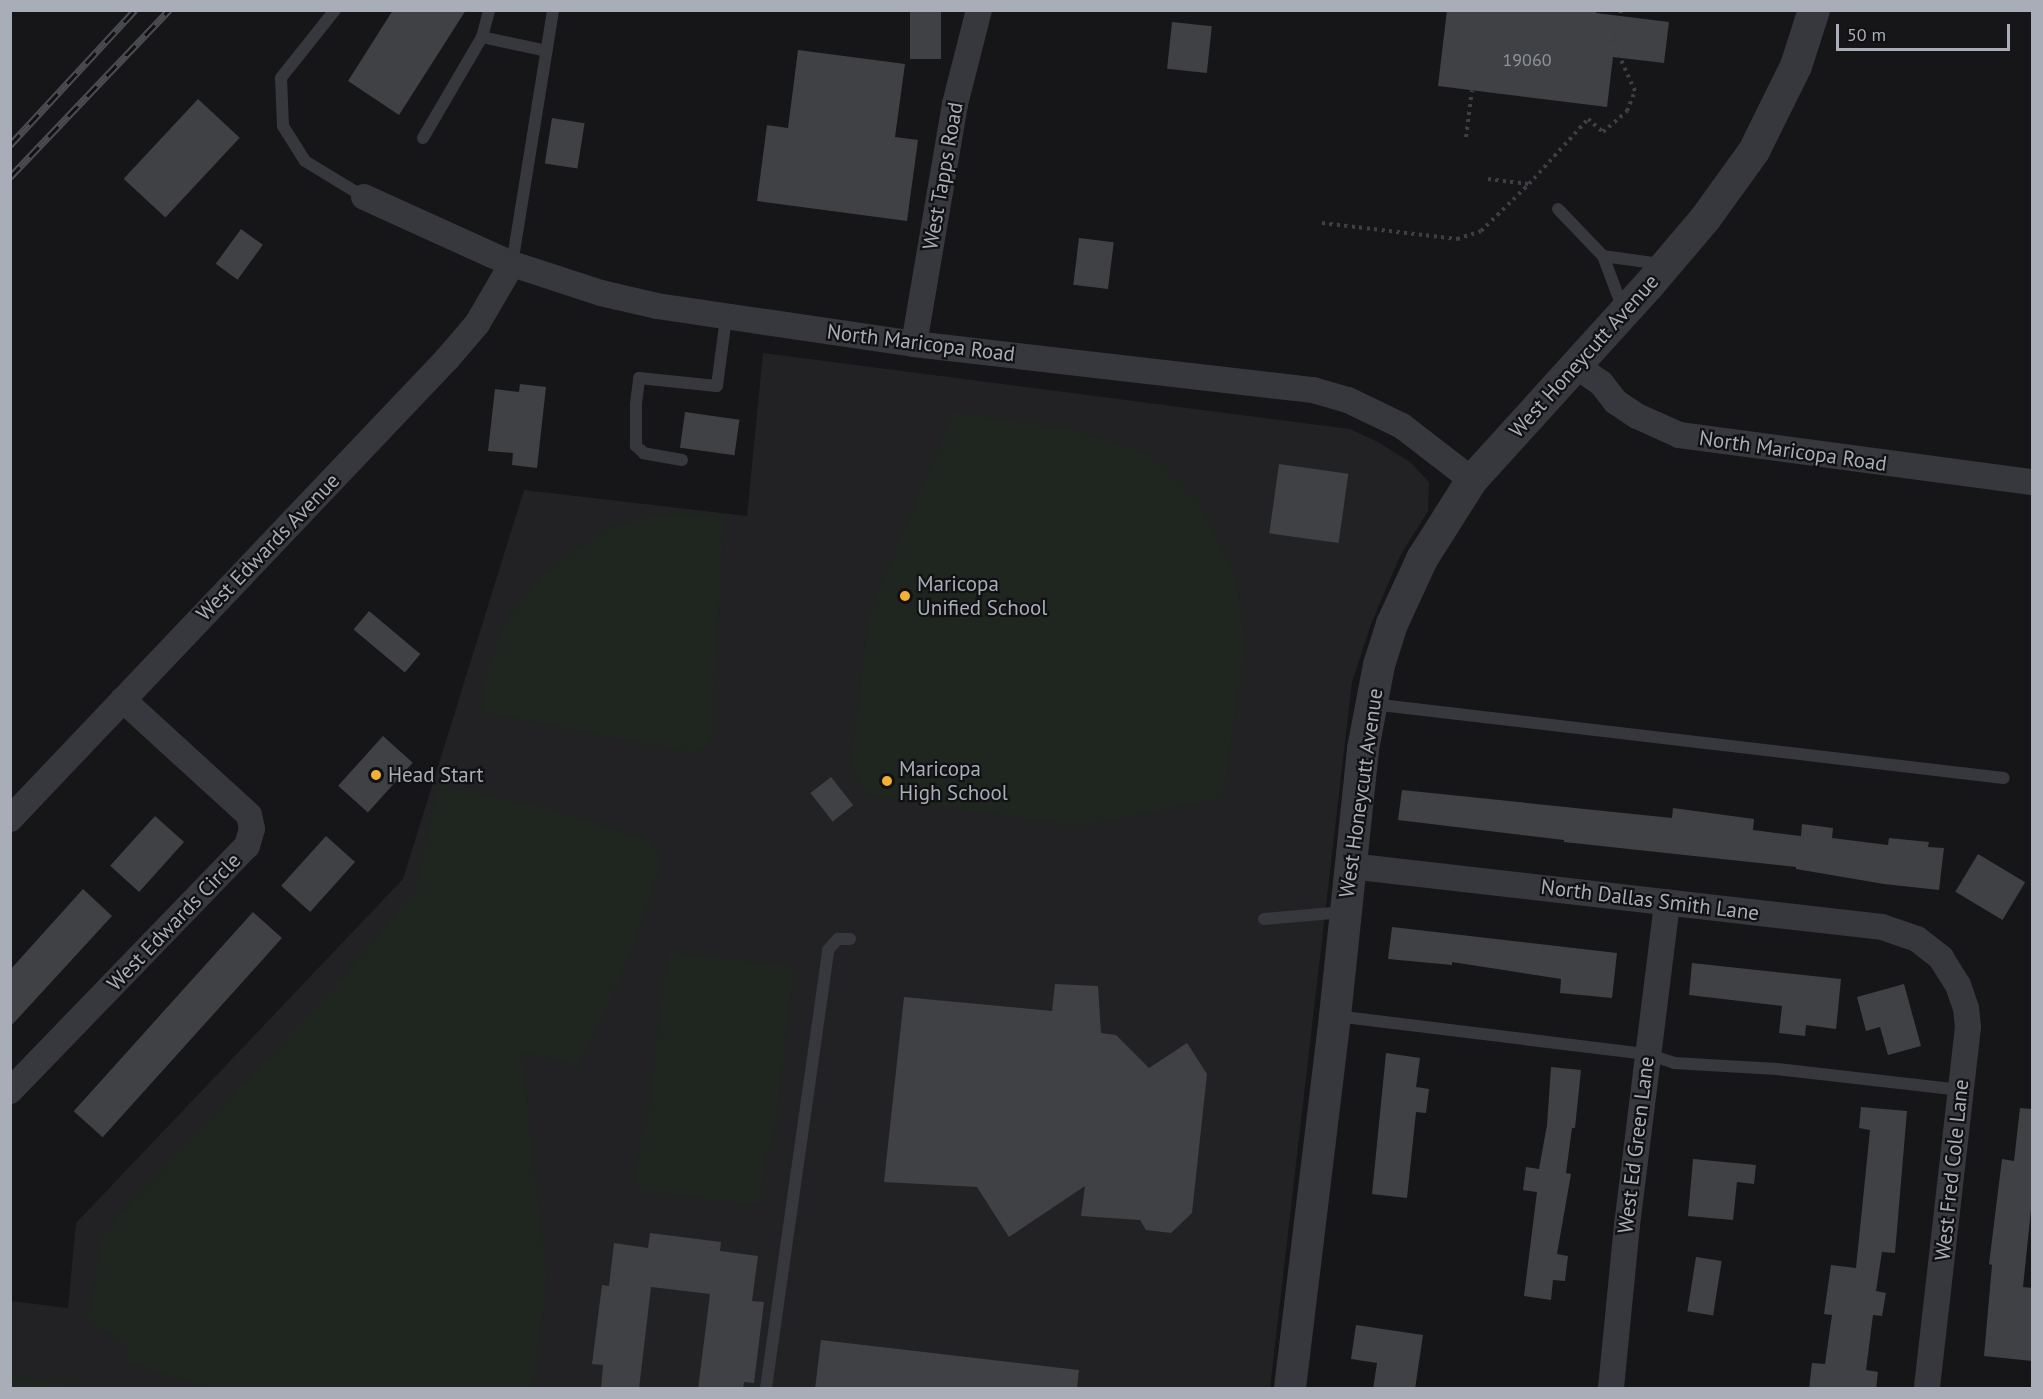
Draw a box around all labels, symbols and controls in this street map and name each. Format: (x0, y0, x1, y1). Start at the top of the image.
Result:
scale bar (1839, 12, 2013, 50)
text: 50 m (1847, 23, 1886, 46)
house number: 19060 (1502, 49, 1552, 71)
street label: West Tapps Road (918, 100, 968, 252)
street label: West Honeycutt Avenue (1504, 269, 1664, 443)
street label: North Maricopa Road (826, 319, 1016, 367)
street label: North Maricopa Road (1698, 425, 1888, 477)
street label: West Edwards Avenue (191, 468, 345, 626)
place label: Maricopa Unified School (917, 571, 1047, 621)
marker: Maricopa Unified School (898, 589, 912, 603)
street label: West Honeycutt Avenue (1334, 686, 1388, 900)
place label: Maricopa High School (899, 756, 1008, 806)
place label: Head Start (388, 762, 484, 788)
marker: Head Start (369, 768, 383, 782)
marker: Maricopa High School (880, 774, 894, 788)
street label: West Edwards Circle (102, 848, 246, 996)
street label: North Dallas Smith Lane (1539, 874, 1761, 926)
street label: West Ed Green Lane (1613, 1055, 1659, 1235)
street label: West Fred Cole Lane (1930, 1078, 1974, 1262)

